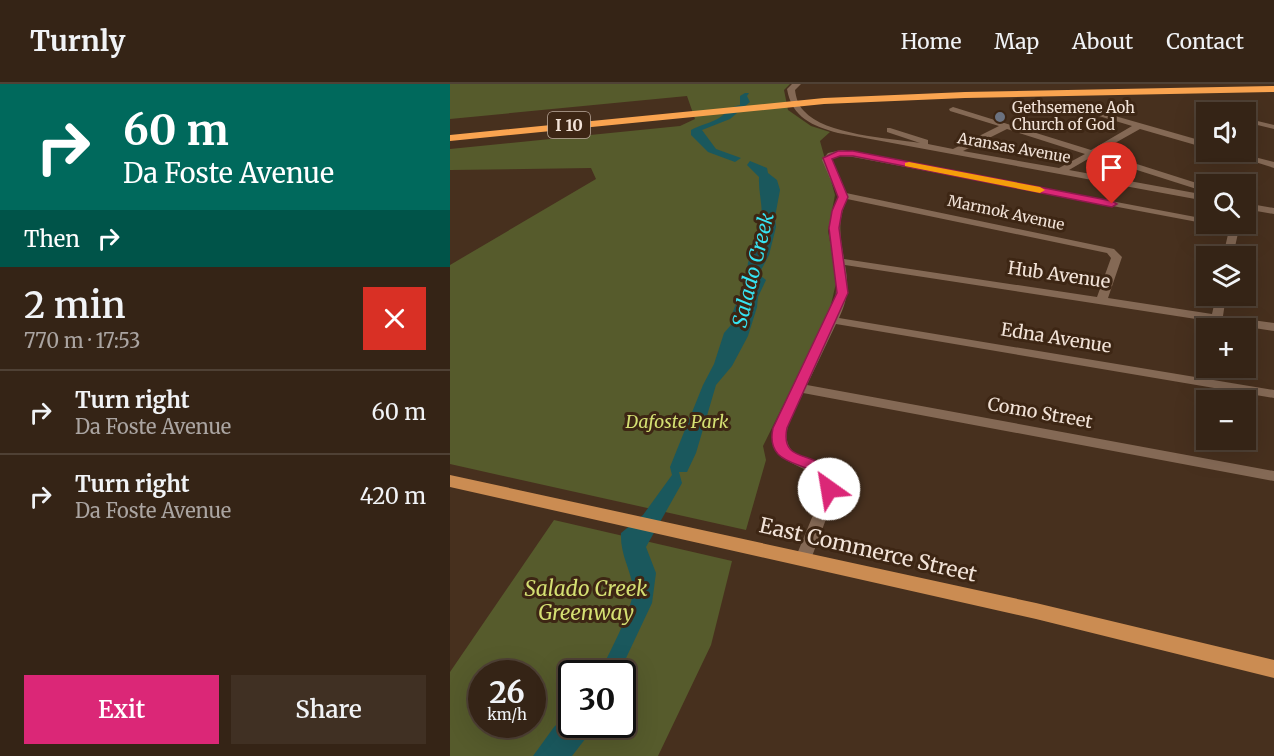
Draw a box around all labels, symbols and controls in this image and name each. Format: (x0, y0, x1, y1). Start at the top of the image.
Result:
text: Turnly (30, 23, 125, 59)
text: Home (901, 28, 961, 55)
text: Map (994, 28, 1039, 55)
text: About (1072, 28, 1133, 55)
text: Contact (1166, 28, 1244, 55)
place label: Gethsemene Aoh Church of God (1012, 98, 1135, 134)
map controls (1196, 102, 1256, 450)
button: sound (1196, 102, 1256, 162)
text: 60 m (123, 104, 229, 156)
icon: right (24, 108, 102, 186)
marker: Gethsemene Aoh Church of God (993, 110, 1007, 124)
road number: I 10 (548, 112, 590, 138)
street label: Aransas Avenue (955, 128, 1072, 167)
pin (1086, 142, 1137, 204)
icon: arrive (1095, 151, 1128, 184)
text: Da Foste Avenue (123, 156, 334, 190)
button: search (1196, 174, 1256, 234)
street label: Marmok Avenue (946, 191, 1066, 234)
water label: Salado Creek (726, 210, 779, 330)
icon: right (92, 222, 125, 255)
text: Then (24, 225, 80, 253)
button: layers (1196, 246, 1256, 306)
street label: Hub Avenue (1006, 256, 1112, 293)
text: 2 min (24, 283, 126, 328)
button: close (363, 287, 426, 350)
street label: Edna Avenue (999, 317, 1113, 358)
button: + (1196, 318, 1256, 378)
text: 770 m · 17:53 (24, 328, 140, 353)
text: Turn right (75, 386, 189, 414)
button: − (1196, 390, 1256, 450)
street label: Como Street (986, 392, 1094, 433)
icon: right (24, 396, 57, 429)
text: 60 m (372, 398, 426, 426)
park label: Dafoste Park (624, 410, 729, 433)
text: Da Foste Avenue (75, 414, 231, 439)
position arrow (797, 457, 861, 521)
text: Turn right (75, 470, 189, 498)
icon: right (24, 480, 57, 513)
text: 420 m (360, 482, 426, 510)
text: Da Foste Avenue (75, 498, 231, 523)
street label: East Commerce Street (757, 511, 980, 588)
park label: Salado Creek Greenway (525, 575, 648, 626)
speed limit sign: 30 (558, 660, 636, 738)
text: 26 (489, 673, 525, 711)
button: Exit (24, 675, 219, 744)
button: Share (231, 675, 426, 744)
text: km/h (487, 705, 527, 724)

